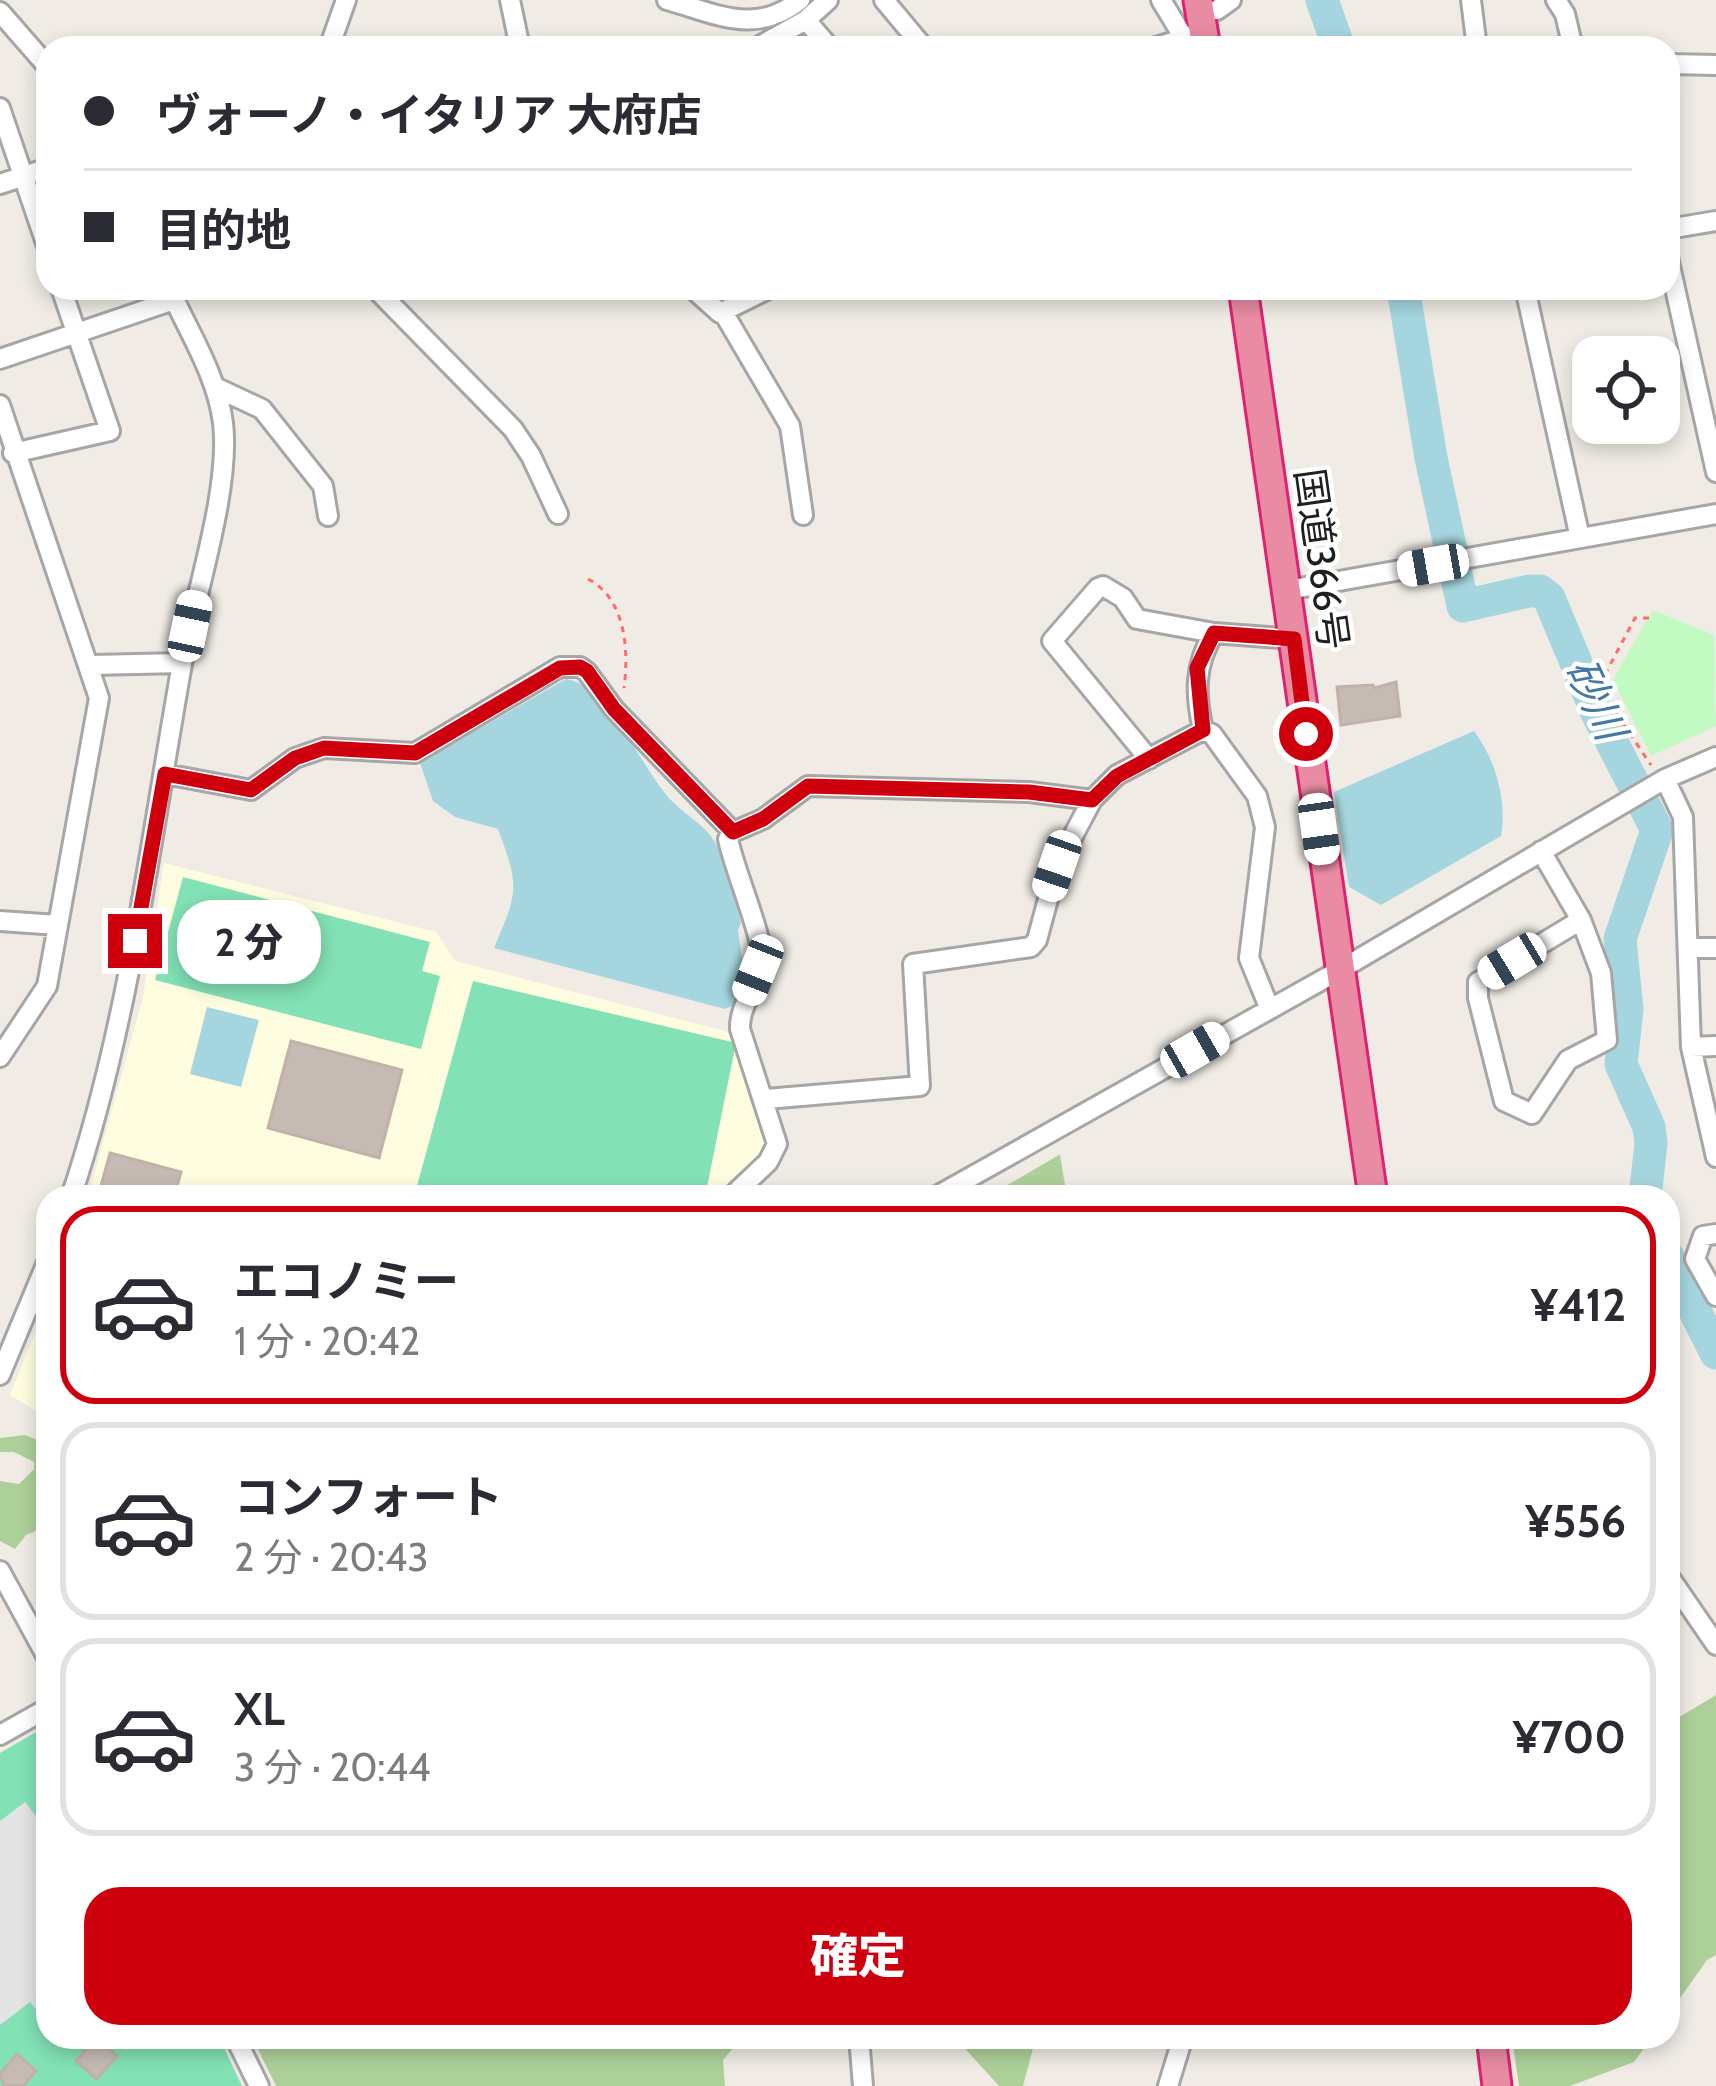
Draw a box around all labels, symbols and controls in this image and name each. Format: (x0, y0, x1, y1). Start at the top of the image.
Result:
text: ヴォーノ・イタリア 大府店 (156, 88, 702, 142)
text: 目的地 (156, 203, 291, 257)
map controls (1572, 336, 1680, 444)
button: locate (1572, 336, 1680, 444)
street label: 国道366号 (1286, 465, 1358, 653)
car (1394, 541, 1472, 589)
car (165, 587, 215, 665)
water label: 砂川 (1555, 650, 1639, 752)
route start (1279, 707, 1333, 761)
car (1296, 791, 1342, 867)
car (1028, 826, 1086, 906)
callout: 2 分 (177, 899, 321, 983)
route end (108, 914, 162, 968)
text: 2 分 (215, 918, 283, 966)
car (1472, 927, 1552, 995)
car (728, 930, 788, 1010)
car (1155, 1016, 1235, 1084)
icon: car (90, 1251, 198, 1359)
text: エコノミー (234, 1254, 459, 1308)
text: ¥412 (1531, 1278, 1626, 1332)
text: 1 分 · 20:42 (234, 1317, 420, 1365)
icon: car (90, 1467, 198, 1575)
text: コンフォート (234, 1470, 503, 1524)
text: ¥556 (1525, 1494, 1626, 1548)
text: 2 分 · 20:43 (234, 1533, 428, 1581)
text: XL (234, 1682, 285, 1736)
icon: car (90, 1683, 198, 1791)
text: ¥700 (1513, 1710, 1626, 1764)
text: 3 分 · 20:44 (234, 1743, 431, 1791)
button: 確定 (84, 1887, 1632, 2025)

